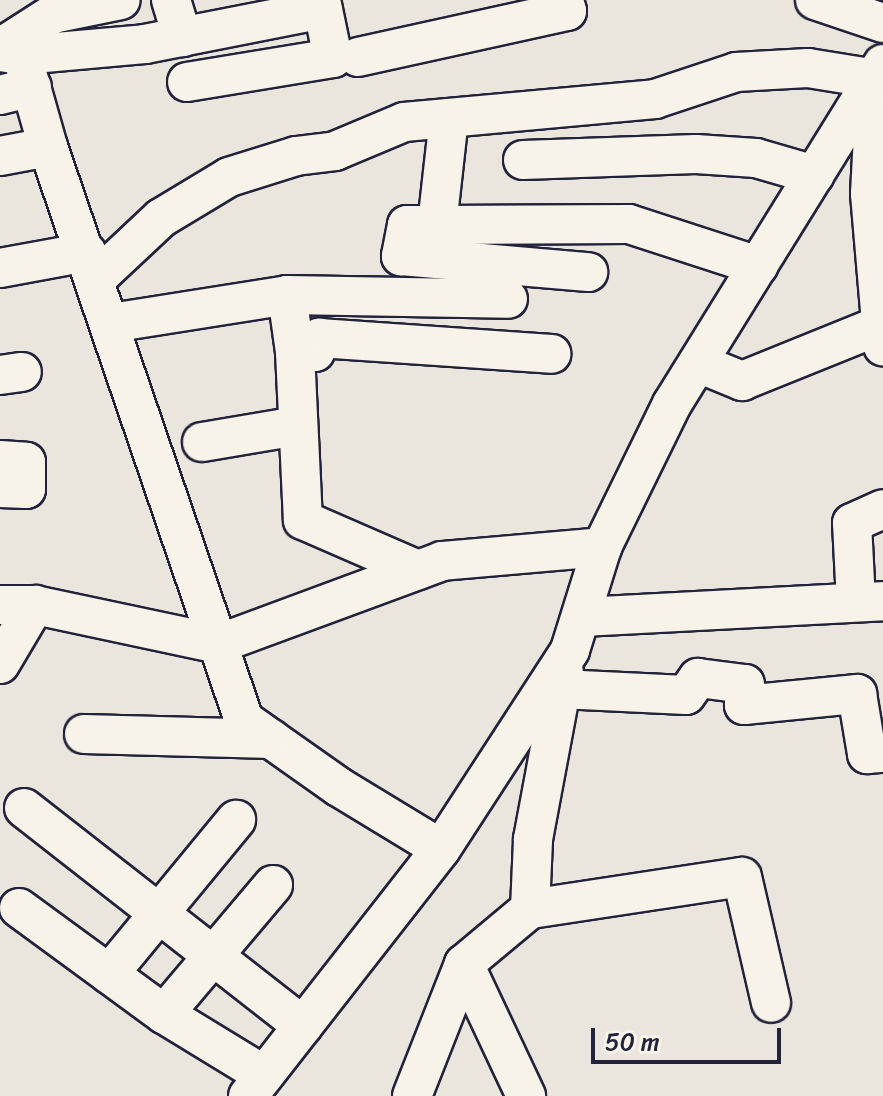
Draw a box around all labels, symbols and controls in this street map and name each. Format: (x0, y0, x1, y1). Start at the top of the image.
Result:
scale bar (595, 1012, 785, 1062)
text: 50 m (605, 1021, 660, 1063)

